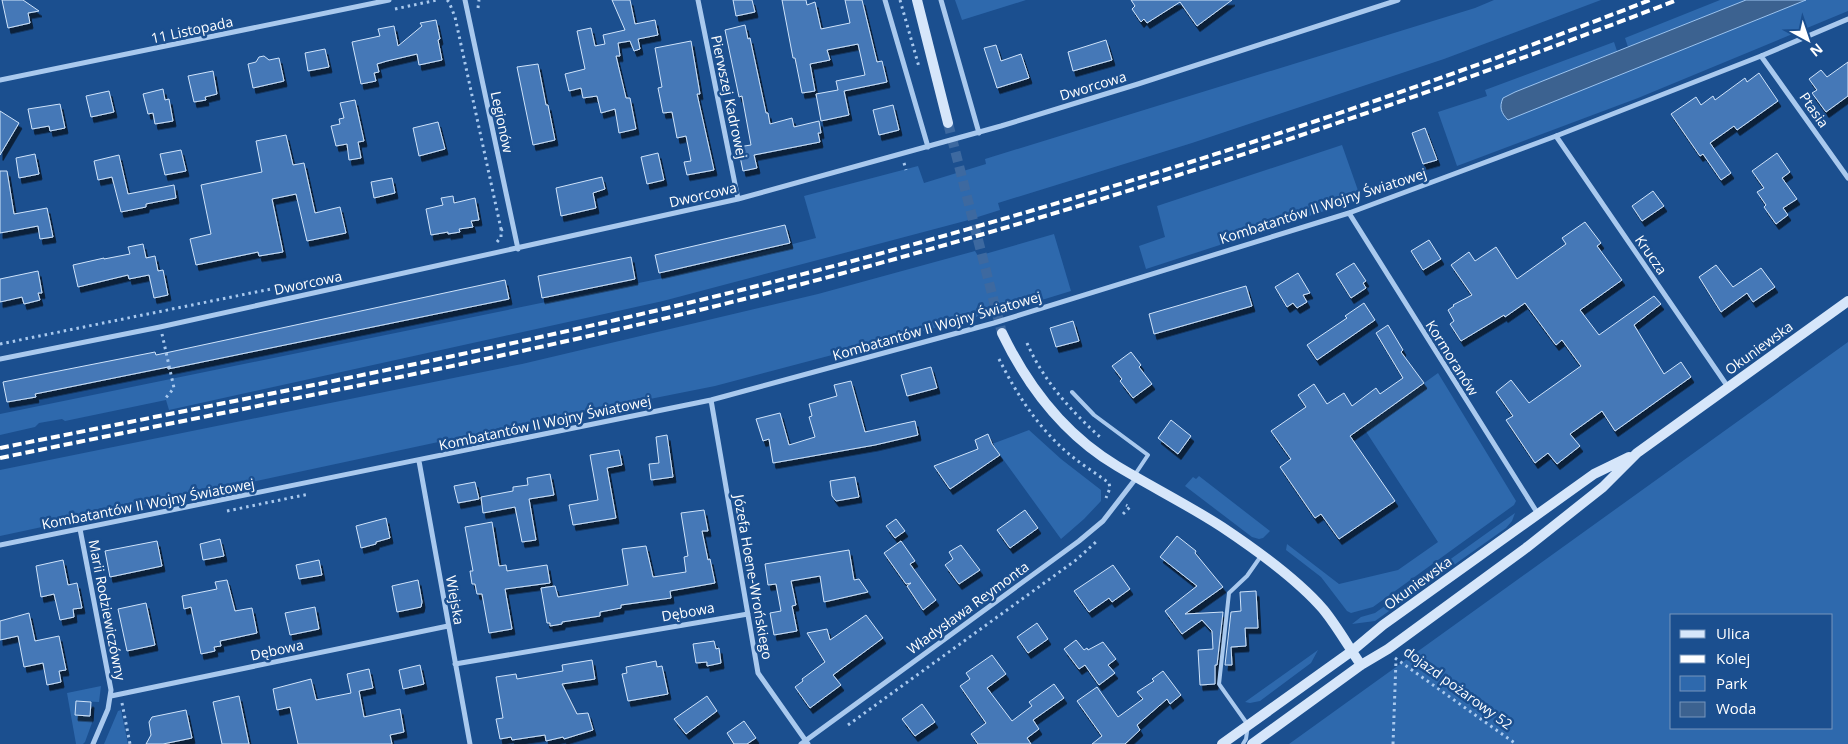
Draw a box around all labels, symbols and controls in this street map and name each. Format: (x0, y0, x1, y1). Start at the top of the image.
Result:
street label: 11 Listopada (149, 12, 235, 47)
north arrow (1783, 15, 1833, 65)
street label: Pierwszej Kadrowej (707, 33, 752, 160)
text: N (1806, 39, 1827, 61)
street label: Dworcowa (1057, 66, 1129, 105)
street label: Ptasia (1795, 88, 1833, 131)
street label: Legionów (487, 89, 518, 155)
street label: Kombatantów II Wojny Światowej (1217, 163, 1429, 248)
street label: Dworcowa (667, 178, 739, 212)
street label: Krucza (1631, 231, 1672, 278)
street label: Dworcowa (272, 266, 344, 299)
street label: Kombatantów II Wojny Światowej (830, 287, 1044, 365)
street label: Kormoranów (1422, 316, 1483, 399)
street label: Okuniewska (1721, 317, 1796, 379)
street label: Kombatantów II Wojny Światowej (437, 391, 653, 454)
street label: Kombatantów II Wojny Światowej (40, 474, 256, 534)
street label: Józefa Hoene-Wrońskiego (729, 491, 777, 661)
street label: Marii Rodziewiczówny (85, 538, 131, 683)
street label: Okuniewska (1380, 552, 1455, 614)
street label: Władysława Reymonta (903, 557, 1032, 658)
street label: Wiejska (442, 574, 469, 626)
street label: Dębowa (660, 597, 716, 626)
legend (1670, 614, 1833, 729)
text: Ulica (1716, 623, 1750, 643)
street label: Dębowa (249, 635, 305, 664)
street label: dojazd pożarowy 52 (1400, 642, 1516, 734)
text: Kolej (1716, 648, 1750, 668)
text: Park (1716, 673, 1747, 693)
text: Woda (1716, 698, 1756, 718)

